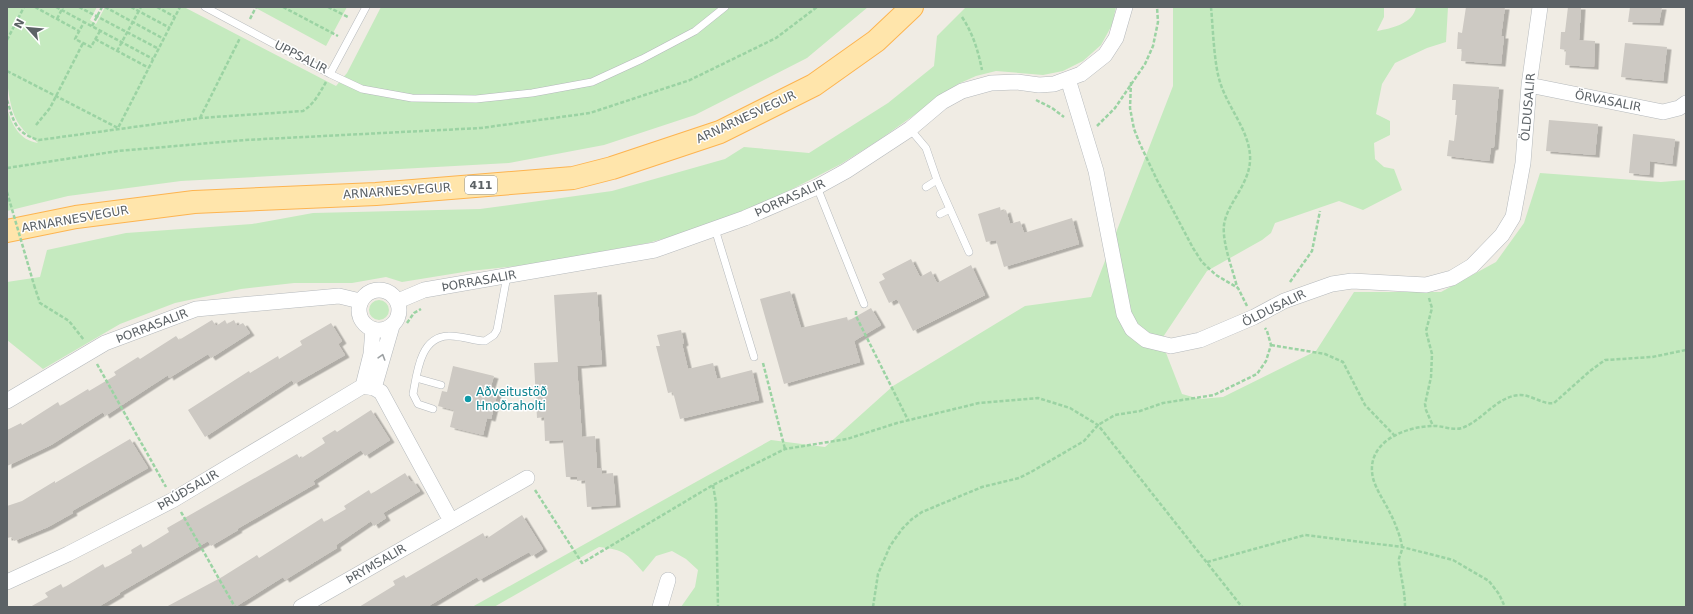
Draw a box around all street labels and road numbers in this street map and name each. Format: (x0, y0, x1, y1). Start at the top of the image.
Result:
street label: UPPSALIR (272, 38, 330, 76)
street label: ÖLDUSALIR (1516, 72, 1538, 142)
street label: ÖRVASALIR (1574, 86, 1643, 114)
street label: ARNARNESVEGUR (694, 88, 798, 146)
road number: 411 (465, 176, 497, 194)
street label: ÞORRASALIR (753, 176, 827, 220)
street label: ARNARNESVEGUR (342, 180, 452, 202)
street label: ARNARNESVEGUR (20, 203, 130, 235)
street label: ÞORRASALIR (441, 268, 517, 294)
street label: ÖLDUSALIR (1239, 285, 1308, 329)
street label: ÞORRASALIR (114, 306, 190, 346)
street label: ÞRÚÐSALIR (154, 466, 221, 513)
street label: ÞRYMSALIR (343, 541, 409, 587)

